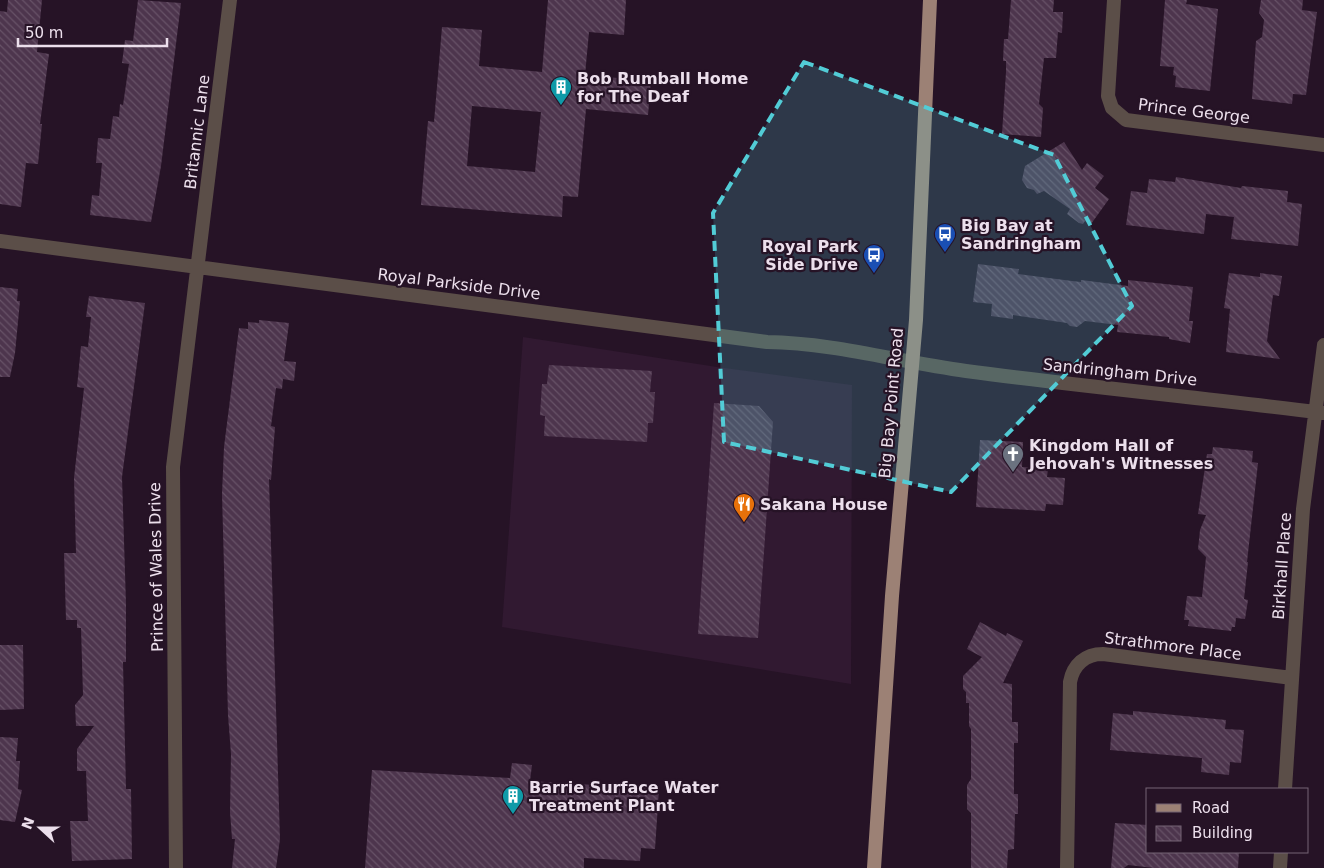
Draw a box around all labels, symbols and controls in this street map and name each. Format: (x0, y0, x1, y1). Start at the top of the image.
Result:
scale bar (18, 15, 166, 47)
text: 50 m (25, 24, 63, 42)
place label: Bob Rumball Home for The Deaf (577, 69, 748, 106)
street label: Britannic Lane (181, 74, 213, 190)
building icon: Bob Rumball Home for The Deaf (549, 75, 573, 106)
street label: Prince George (1137, 95, 1251, 127)
place label: Big Bay at Sandringham (961, 216, 1081, 253)
bus stop icon: Big Bay at Sandringham (933, 222, 957, 253)
place label: Royal Park Side Drive (762, 237, 858, 274)
bus stop icon: Royal Park Side Drive (862, 243, 886, 274)
street label: Royal Parkside Drive (376, 265, 542, 303)
street label: Big Bay Point Road (875, 327, 907, 479)
street label: Sandringham Drive (1042, 354, 1198, 390)
place label: Kingdom Hall of Jehovah's Witnesses (1028, 436, 1213, 473)
church icon: Kingdom Hall of Jehovah's Witnesses (1001, 442, 1025, 473)
street label: Prince of Wales Drive (145, 482, 167, 652)
restaurant icon: Sakana House (732, 492, 756, 523)
place label: Sakana House (760, 495, 888, 514)
street label: Birkhall Place (1269, 512, 1295, 620)
street label: Strathmore Place (1103, 628, 1243, 664)
place label: Barrie Surface Water Treatment Plant (529, 778, 719, 815)
building icon: Barrie Surface Water Treatment Plant (501, 784, 525, 815)
legend (1146, 788, 1309, 853)
text: Road (1192, 799, 1230, 817)
north arrow (15, 803, 65, 853)
text: N (18, 815, 37, 832)
text: Building (1192, 824, 1253, 842)

